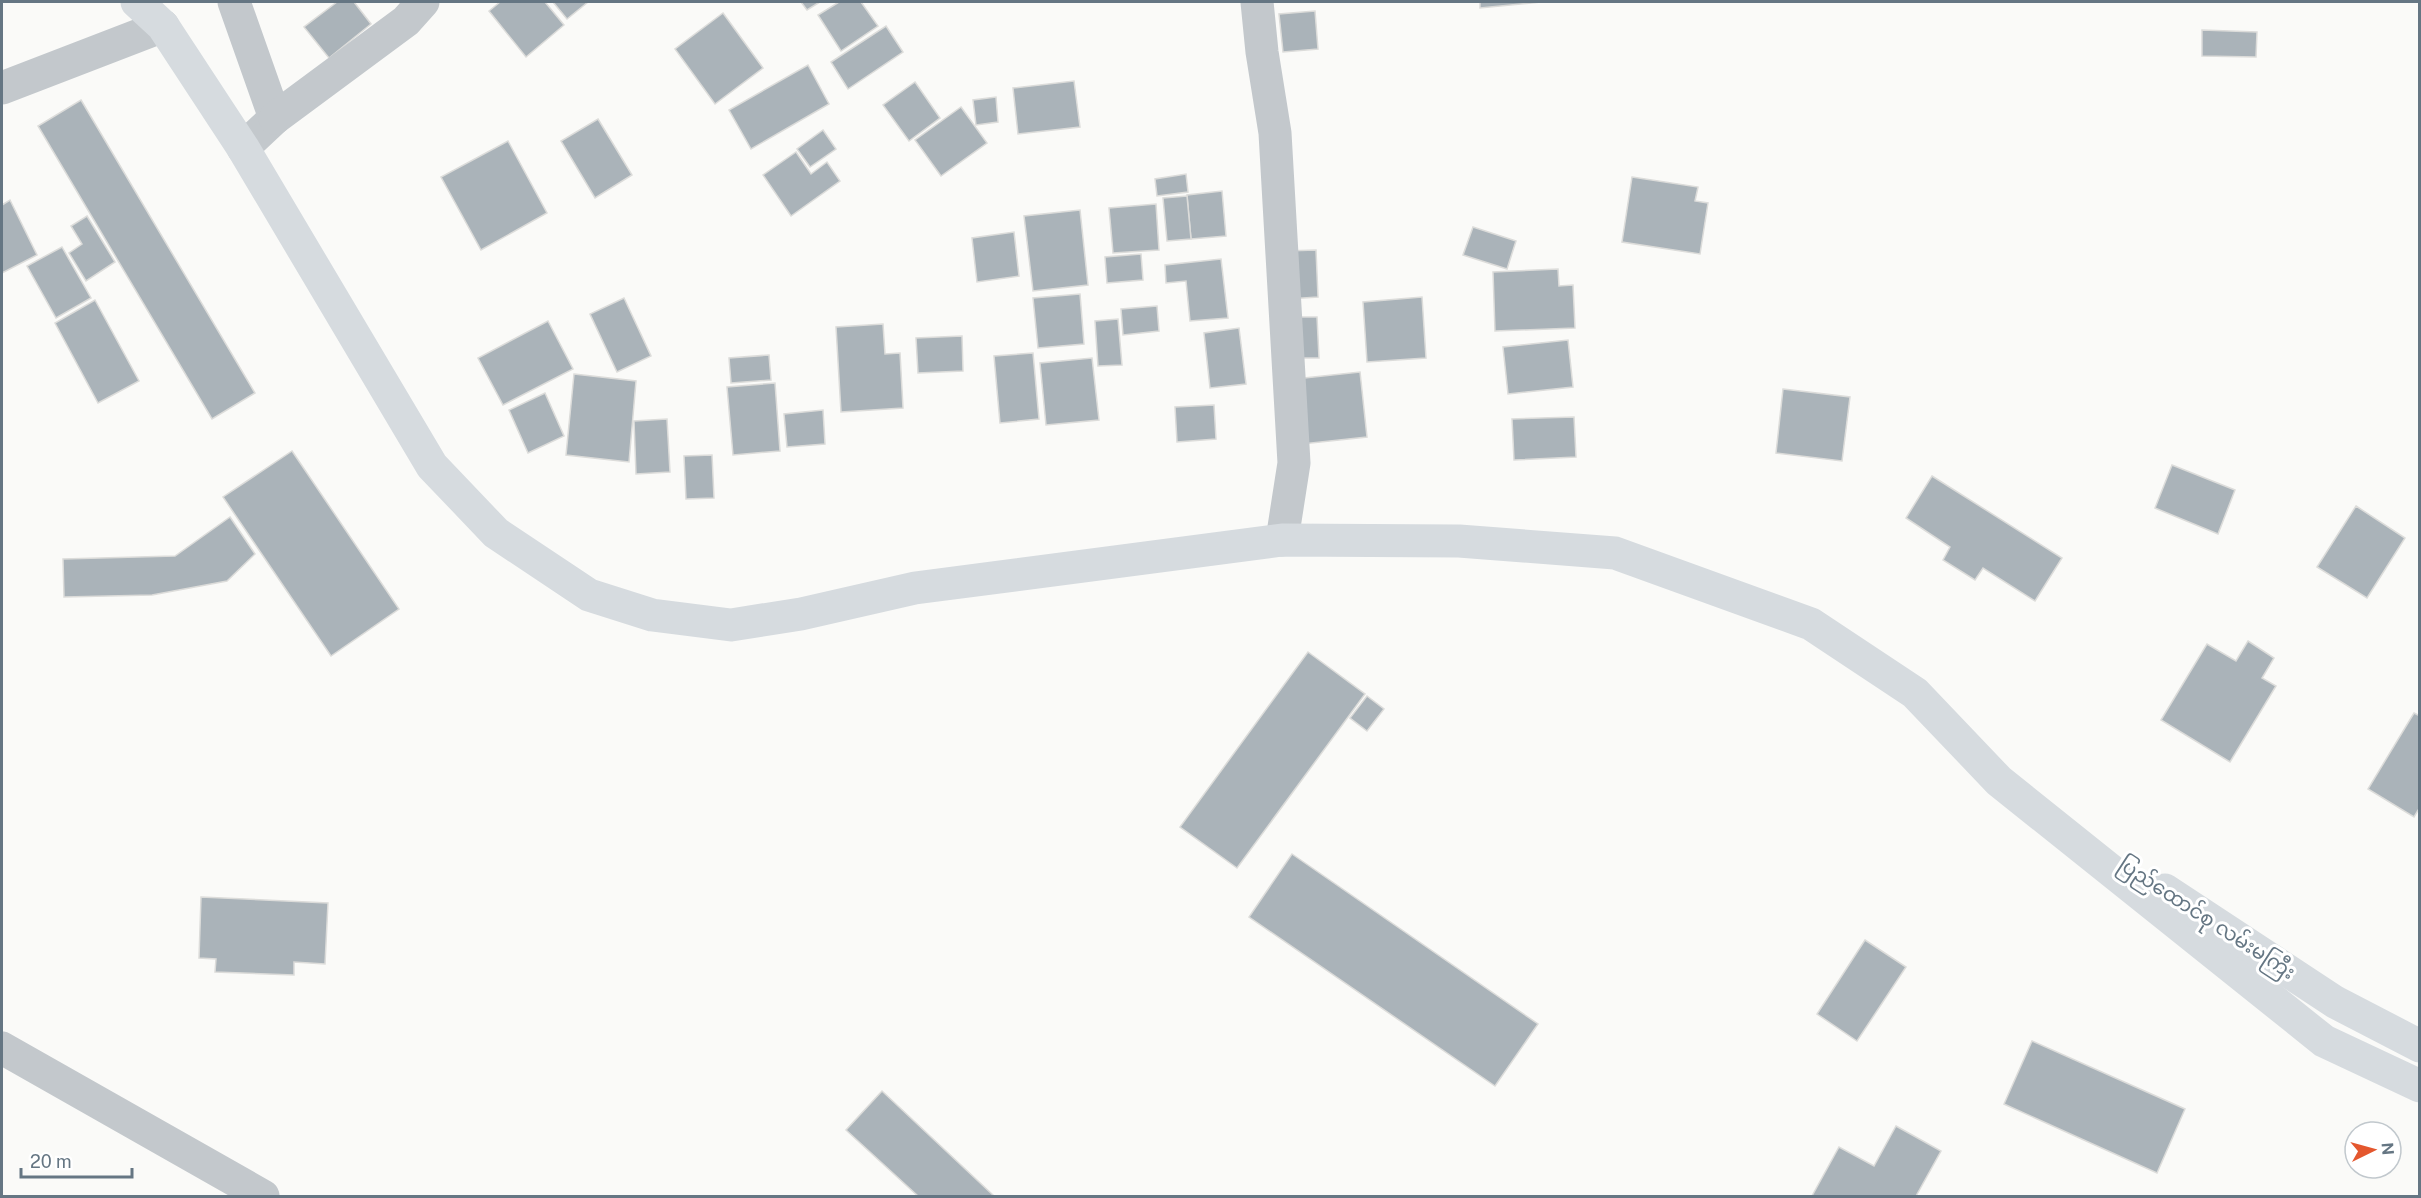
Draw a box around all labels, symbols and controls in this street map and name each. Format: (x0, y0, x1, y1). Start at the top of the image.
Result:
street label: ပြည်ထောင်စု လမ်းမကြီး (2111, 850, 2301, 988)
north arrow (2343, 1120, 2403, 1180)
scale bar (21, 1141, 132, 1179)
text: N (2377, 1142, 2397, 1156)
text: 20 m (30, 1151, 72, 1172)

